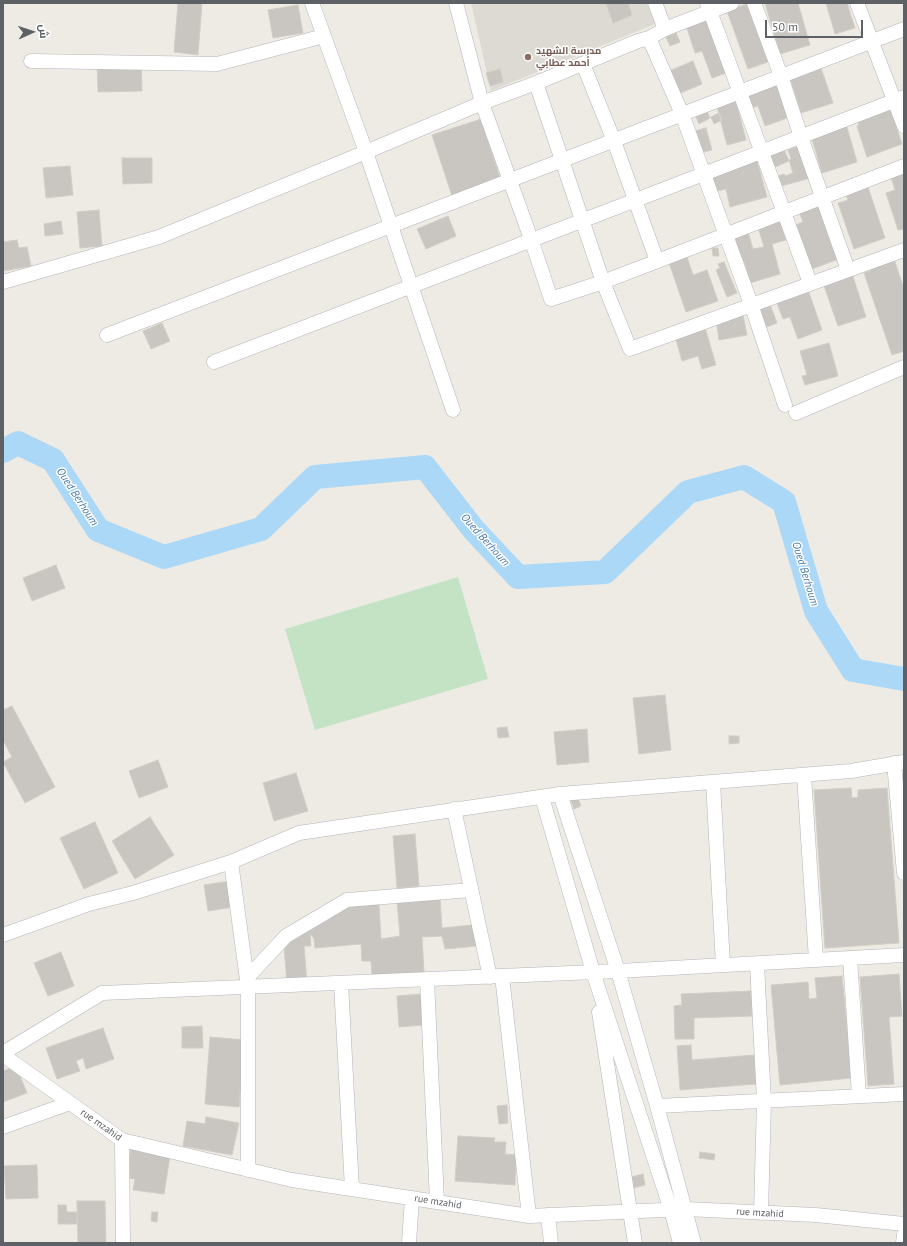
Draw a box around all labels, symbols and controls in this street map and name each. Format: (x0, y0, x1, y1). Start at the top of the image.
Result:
north arrow (12, 12, 52, 52)
scale bar (767, 12, 865, 38)
text: 50 m (772, 19, 798, 34)
text: ش (37, 24, 51, 39)
place label: مدرسة الشهيد أحمد عطابي (536, 45, 601, 68)
marker: مدرسة الشهيد أحمد عطابي (523, 52, 533, 62)
water label: Oued Berhoum (53, 466, 101, 528)
water label: Oued Berhoum (458, 511, 512, 569)
water label: Oued Berhoum (789, 540, 821, 608)
street label: rue mzahid (78, 1106, 124, 1144)
street label: rue mzahid (414, 1192, 462, 1212)
street label: rue mzahid (736, 1206, 784, 1220)

